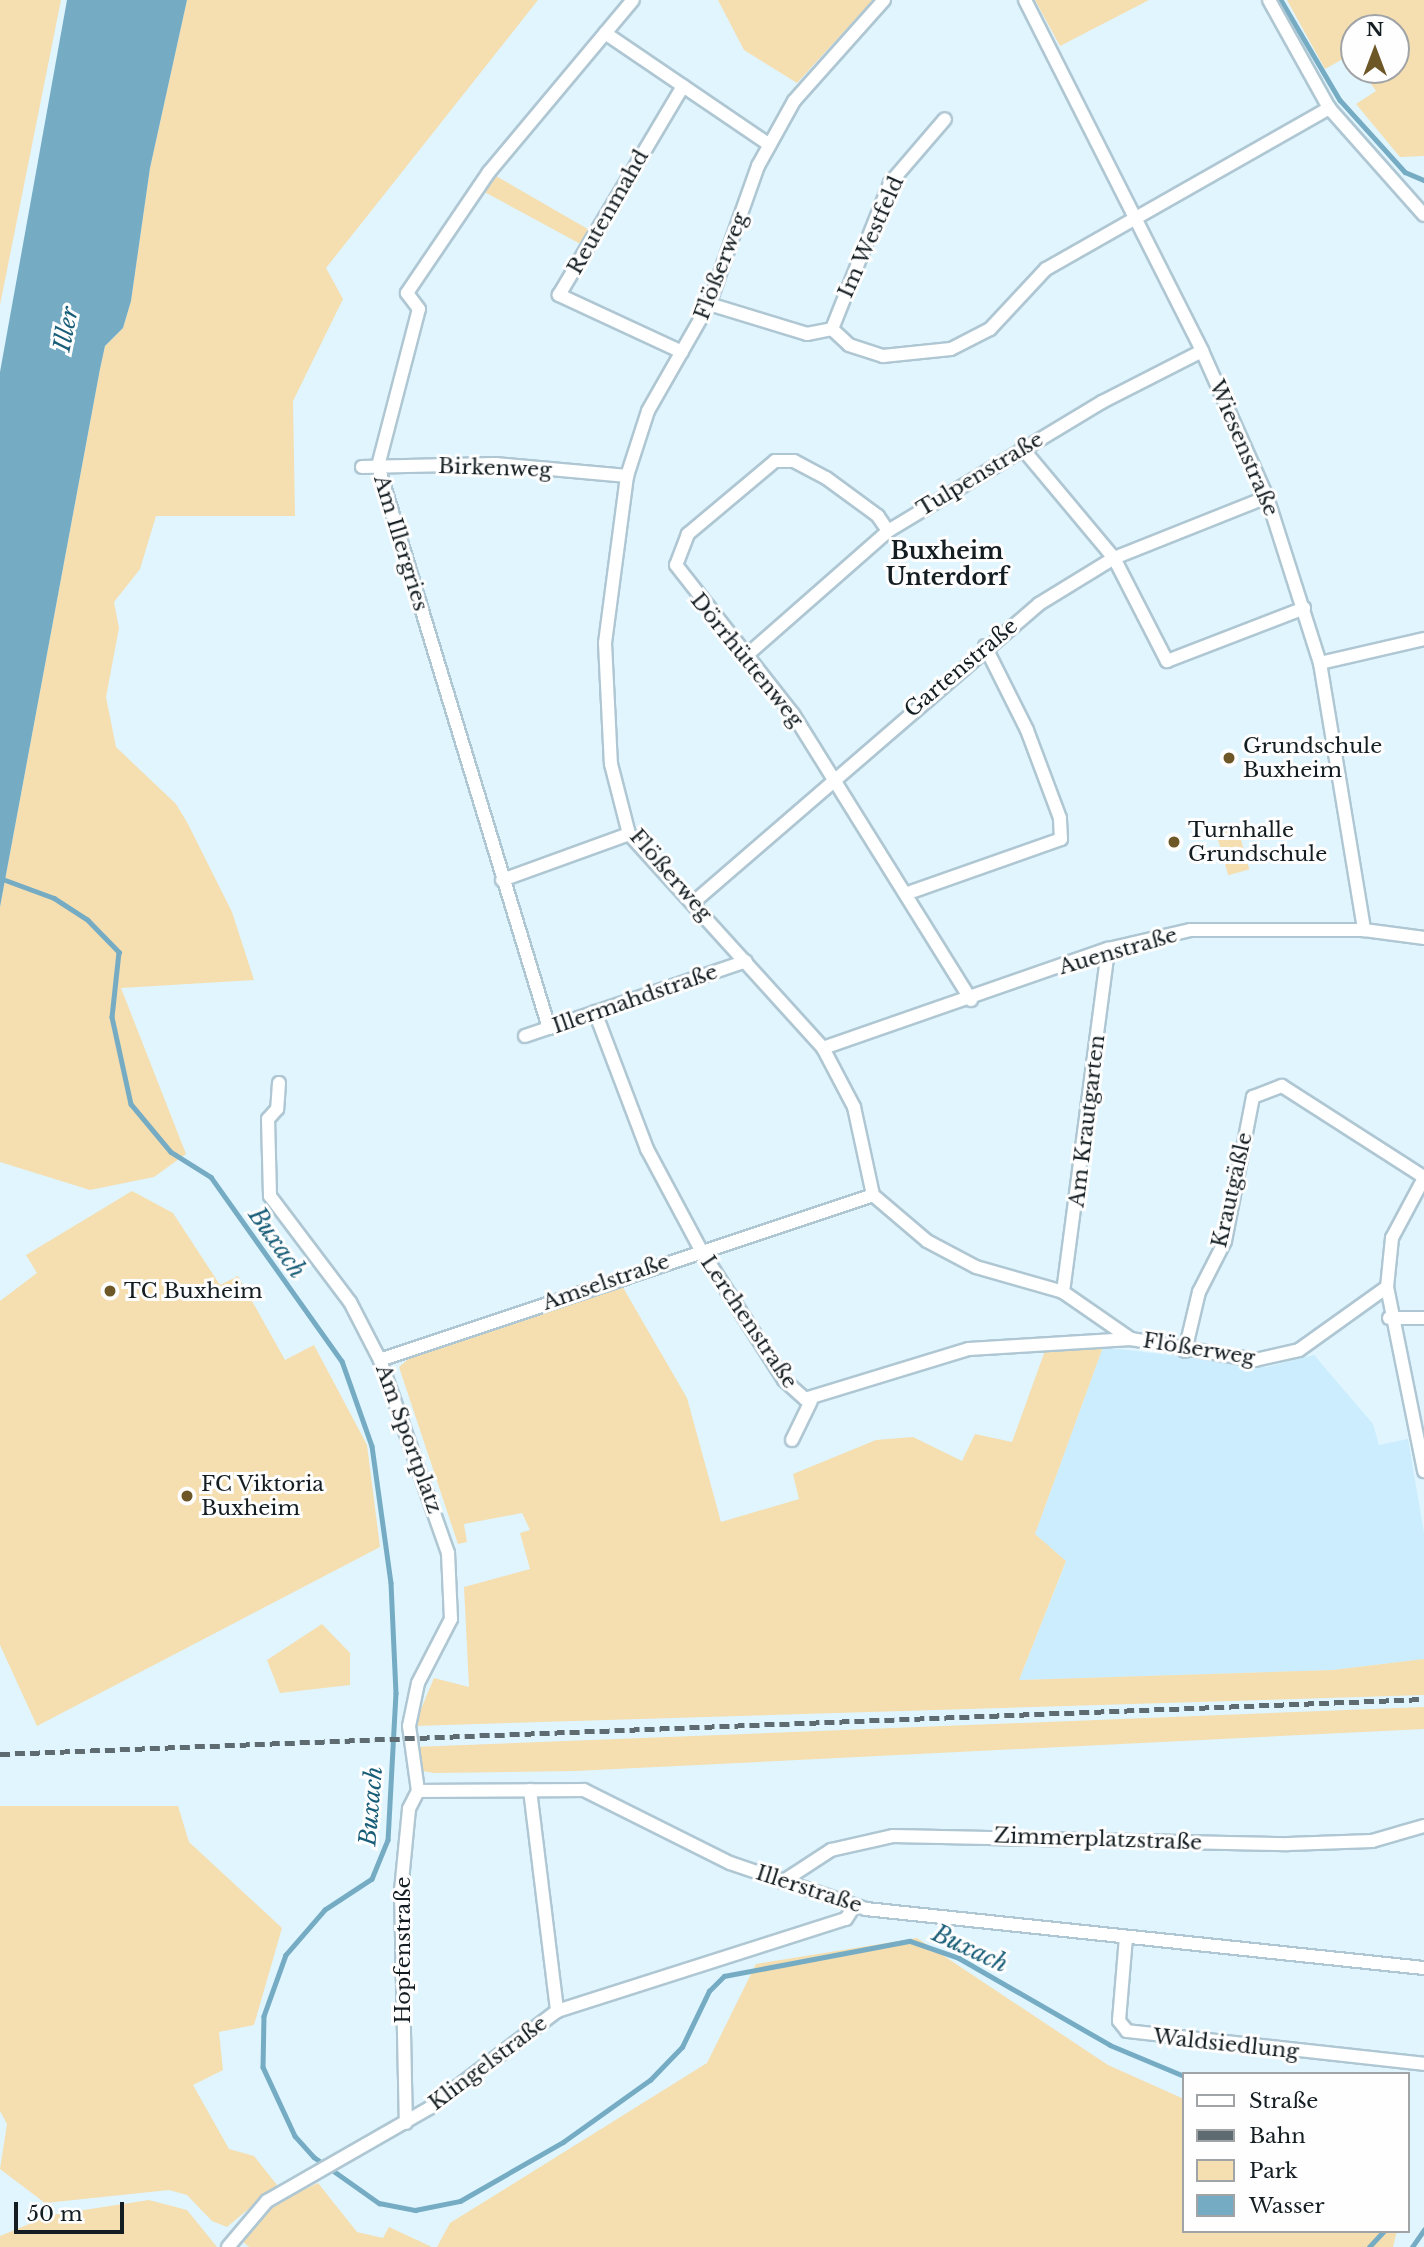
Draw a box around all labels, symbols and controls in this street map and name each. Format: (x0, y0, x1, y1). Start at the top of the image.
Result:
north arrow (1340, 14, 1410, 84)
text: N (1366, 18, 1384, 41)
street label: Reutenmahd (562, 145, 654, 279)
street label: Im Westfeld (833, 172, 909, 302)
street label: Flößerweg (689, 209, 753, 323)
water label: Iller (48, 304, 84, 354)
street label: Wiesenstraße (1204, 376, 1284, 520)
street label: Tulpenstraße (912, 426, 1048, 522)
street label: Birkenweg (438, 453, 552, 483)
street label: Am Illergries (368, 472, 434, 614)
district label: Buxheim Unterdorf (886, 537, 1008, 591)
street label: Dörrhüttenweg (685, 588, 809, 732)
street label: Gartenstraße (899, 613, 1023, 723)
place label: Grundschule Buxheim (1243, 733, 1382, 783)
marker: Grundschule Buxheim (1221, 750, 1237, 766)
place label: Turnhalle Grundschule (1188, 817, 1327, 867)
street label: Flößerweg (624, 824, 718, 926)
marker: Turnhalle Grundschule (1166, 834, 1182, 850)
street label: Auenstraße (1056, 922, 1180, 980)
street label: Illermahdstraße (549, 959, 721, 1039)
street label: Am Krautgarten (1064, 1033, 1110, 1209)
street label: Krautgäßle (1207, 1130, 1257, 1250)
water label: Buxach (243, 1202, 311, 1284)
street label: Amselstraße (539, 1248, 673, 1316)
street label: Lerchenstraße (695, 1251, 803, 1393)
place label: TC Buxheim (124, 1278, 263, 1304)
marker: TC Buxheim (102, 1283, 118, 1299)
street label: Flößerweg (1141, 1328, 1257, 1370)
street label: Am Sportplatz (370, 1361, 448, 1517)
place label: FC Viktoria Buxheim (201, 1471, 325, 1521)
marker: FC Viktoria Buxheim (179, 1488, 195, 1504)
water label: Buxach (354, 1765, 388, 1847)
street label: Zimmerplatzstraße (993, 1823, 1203, 1855)
street label: Illerstraße (753, 1860, 865, 1918)
street label: Hopfenstraße (390, 1876, 416, 2024)
water label: Buxach (928, 1920, 1012, 1978)
street label: Klingelstraße (424, 2010, 552, 2116)
street label: Waldsiedlung (1152, 2024, 1300, 2064)
legend (1182, 2072, 1410, 2233)
text: Straße (1249, 2088, 1318, 2114)
text: Bahn (1249, 2123, 1306, 2149)
text: Park (1249, 2158, 1298, 2184)
scale bar (18, 2188, 128, 2232)
text: Wasser (1249, 2193, 1325, 2219)
text: 50 m (27, 2201, 82, 2227)

